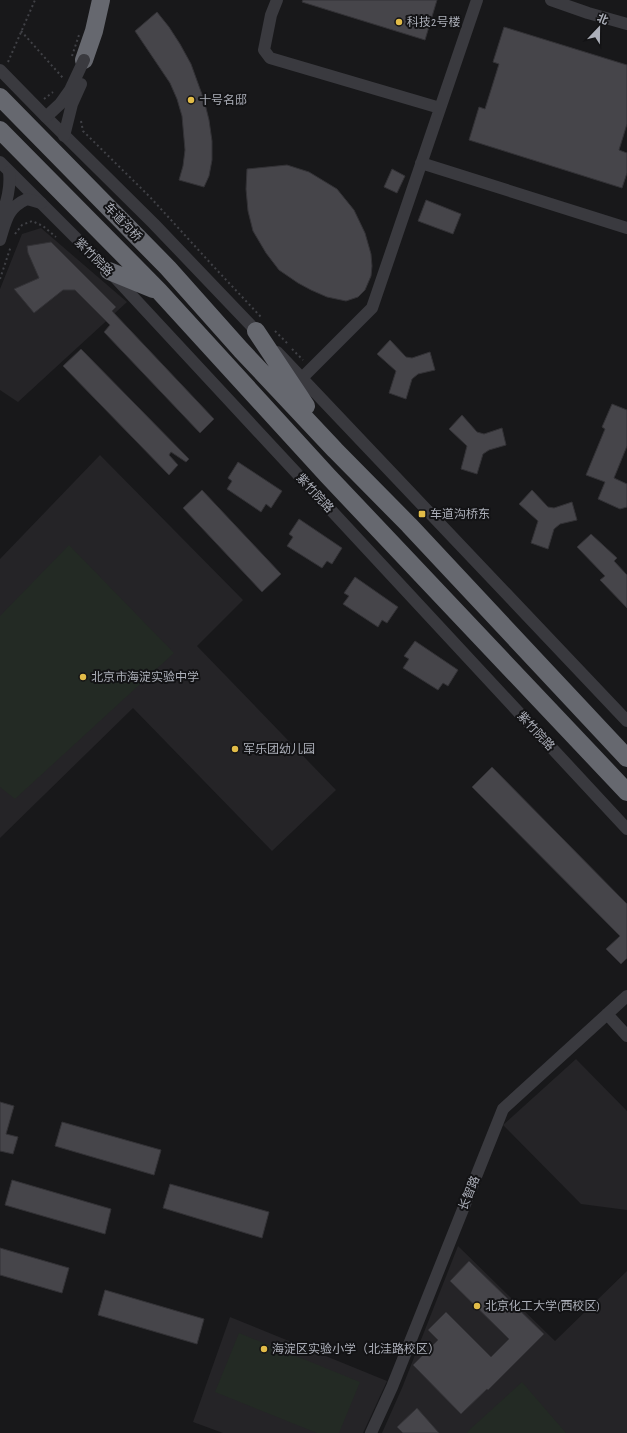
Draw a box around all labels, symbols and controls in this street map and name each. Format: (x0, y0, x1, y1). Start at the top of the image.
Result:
north arrow (579, 8, 619, 48)
text: 北 (595, 12, 610, 26)
place label: 科技2号楼 (407, 15, 460, 28)
marker: 科技2号楼 (394, 17, 404, 27)
place label: 十号名邸 (199, 93, 247, 106)
marker: 十号名邸 (186, 95, 196, 105)
street label: 车道沟桥 (102, 200, 145, 243)
street label: 紫竹院路 (73, 235, 116, 278)
street label: 紫竹院路 (294, 471, 336, 515)
place label: 车道沟桥东 (430, 507, 490, 520)
marker: 车道沟桥东 (417, 509, 427, 519)
place label: 北京市海淀实验中学 (91, 670, 199, 683)
marker: 北京市海淀实验中学 (78, 672, 88, 682)
street label: 紫竹院路 (515, 709, 557, 753)
place label: 军乐团幼儿园 (243, 742, 315, 755)
marker: 军乐团幼儿园 (230, 744, 240, 754)
street label: 长智路 (456, 1174, 481, 1212)
place label: 北京化工大学(西校区) (485, 1299, 600, 1312)
marker: 北京化工大学(西校区) (472, 1301, 482, 1311)
place label: 海淀区实验小学（北洼路校区） (272, 1342, 440, 1355)
marker: 海淀区实验小学（北洼路校区） (259, 1344, 269, 1354)

